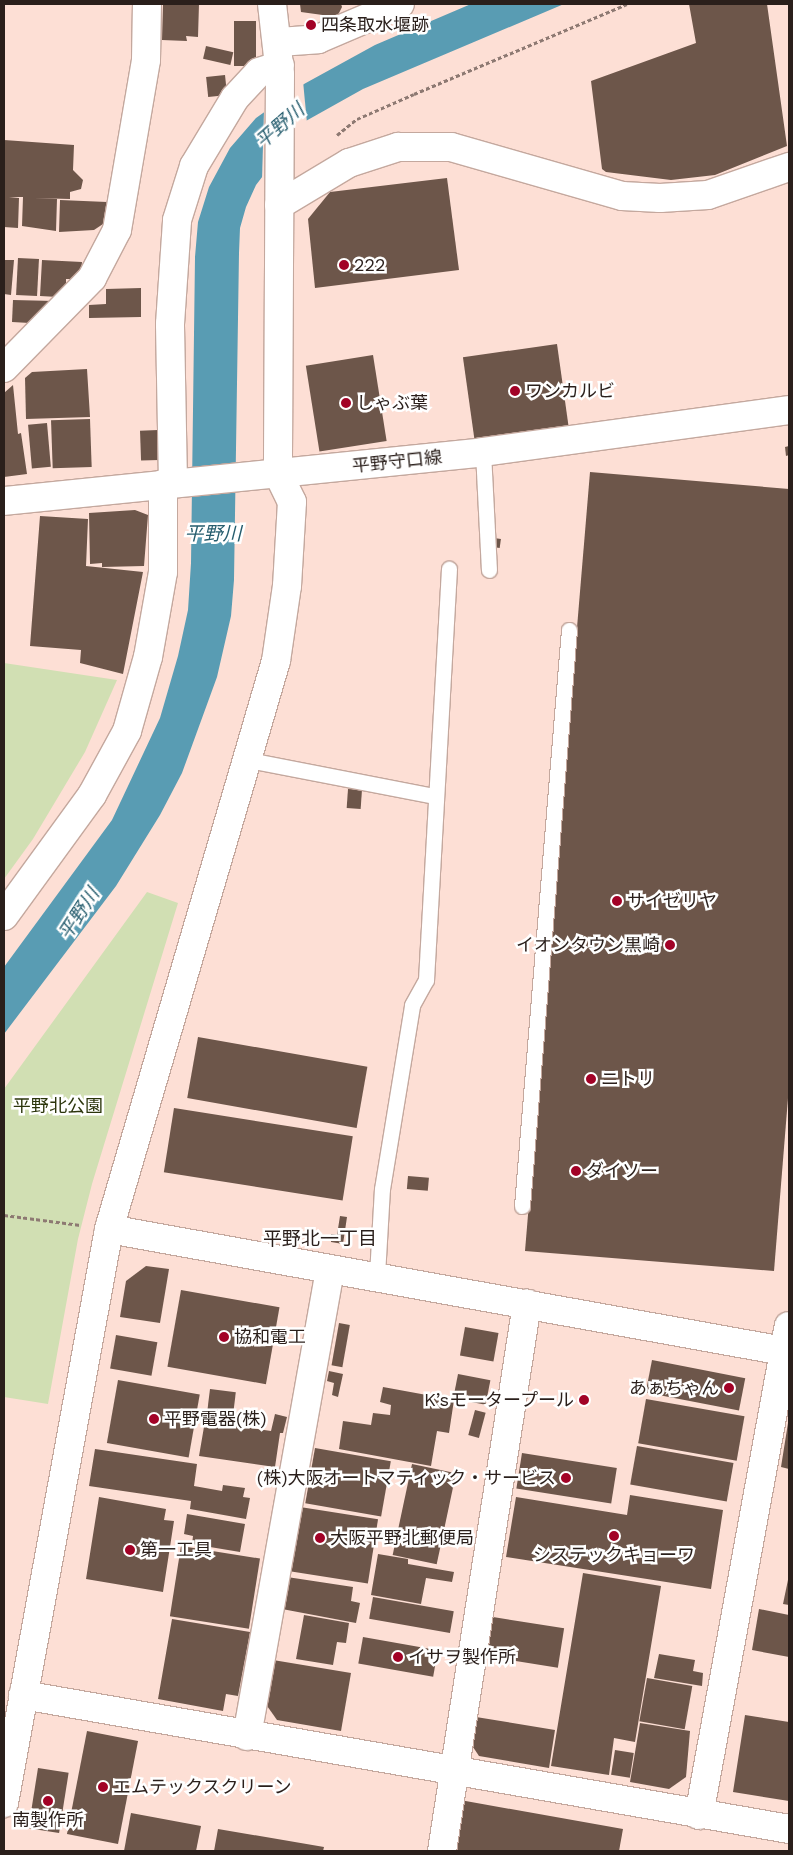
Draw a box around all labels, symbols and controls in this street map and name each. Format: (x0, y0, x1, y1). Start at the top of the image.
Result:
place label: 四条取水堰跡 (321, 14, 429, 36)
marker: 四条取水堰跡 (305, 19, 317, 31)
water label: 平野川 (251, 99, 309, 153)
place label: 222 (354, 254, 385, 276)
marker: 222 (338, 259, 350, 271)
place label: ワンカルビ (525, 380, 615, 402)
marker: ワンカルビ (509, 385, 521, 397)
place label: しゃぶ葉 (356, 392, 428, 414)
marker: しゃぶ葉 (340, 397, 352, 409)
street label: 平野守口線 (351, 447, 443, 477)
water label: 平野川 (185, 523, 241, 545)
water label: 平野川 (54, 884, 104, 944)
place label: サイゼリヤ (627, 890, 717, 912)
marker: サイゼリヤ (611, 895, 623, 907)
place label: イオンタウン黒崎 (516, 934, 660, 956)
marker: イオンタウン黒崎 (664, 939, 676, 951)
place label: ニトリ (601, 1068, 655, 1090)
marker: ニトリ (585, 1073, 597, 1085)
park label: 平野北公園 (13, 1095, 103, 1117)
place label: ダイソー (586, 1160, 658, 1182)
marker: ダイソー (570, 1165, 582, 1177)
district label: 平野北一丁目 (263, 1228, 377, 1250)
place label: 協和電工 (234, 1326, 306, 1348)
marker: 協和電工 (218, 1331, 230, 1343)
place label: あぁちゃん (629, 1377, 719, 1399)
marker: あぁちゃん (723, 1382, 735, 1394)
place label: K’sモータープール (423, 1389, 574, 1411)
marker: K’sモータープール (578, 1394, 590, 1406)
place label: 平野電器(株) (164, 1408, 267, 1430)
marker: 平野電器(株) (148, 1413, 160, 1425)
place label: (株)大阪オートマティック・サービス (256, 1467, 556, 1489)
marker: (株)大阪オートマティック・サービス (560, 1472, 572, 1484)
place label: 大阪平野北郵便局 (330, 1527, 474, 1549)
marker: システックキョーワ (608, 1530, 620, 1542)
marker: 大阪平野北郵便局 (314, 1532, 326, 1544)
place label: 第一工具 (140, 1539, 212, 1561)
marker: 第一工具 (124, 1544, 136, 1556)
place label: システックキョーワ (533, 1544, 695, 1566)
place label: イサヲ製作所 (408, 1646, 516, 1668)
marker: イサヲ製作所 (392, 1651, 404, 1663)
place label: エムテックスクリーン (113, 1776, 293, 1798)
marker: エムテックスクリーン (97, 1781, 109, 1793)
marker: 南製作所 (42, 1795, 54, 1807)
place label: 南製作所 (12, 1809, 84, 1831)

